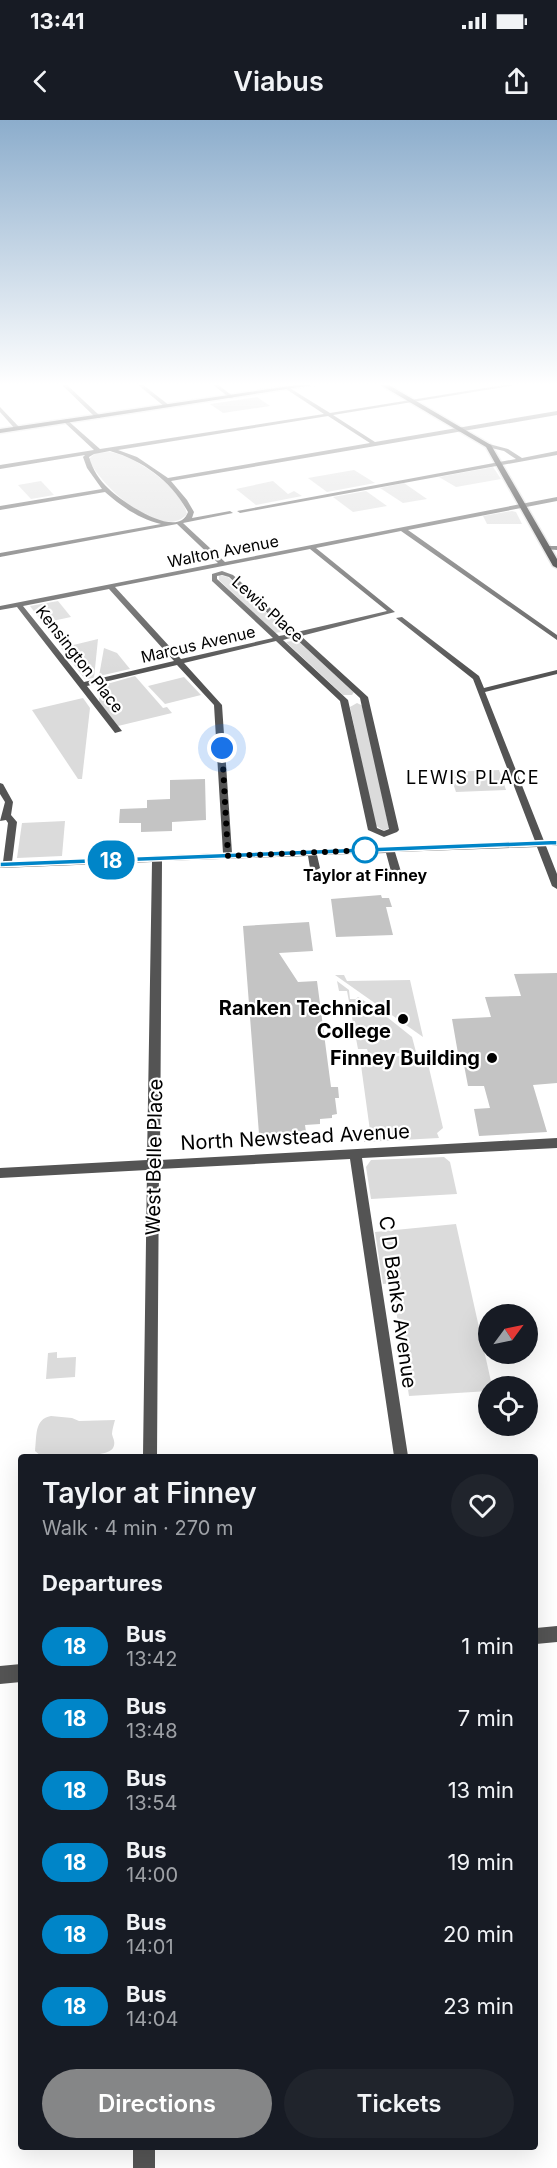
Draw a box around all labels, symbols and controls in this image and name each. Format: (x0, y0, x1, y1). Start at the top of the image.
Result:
text: 13:41 (30, 8, 85, 34)
icon: back (24, 65, 57, 98)
text: Viabus (233, 65, 324, 98)
icon: share (500, 65, 533, 98)
street label: Walton Avenue (166, 530, 280, 572)
street label: Lewis Place (228, 572, 308, 646)
street label: Kensington Place (32, 601, 128, 717)
street label: Marcus Avenue (139, 621, 257, 667)
your location (207, 733, 237, 763)
district label: LEWIS PLACE (406, 767, 540, 788)
marker: Taylor at Finney (352, 837, 378, 863)
line badge: 18 (84, 840, 138, 880)
text: 18 (100, 848, 122, 873)
place label: Taylor at Finney (303, 865, 427, 885)
place label: Ranken Technical College (219, 996, 391, 1043)
marker: Ranken Technical College (396, 1012, 410, 1026)
place label: Finney Building (330, 1046, 480, 1070)
marker: Finney Building (485, 1051, 499, 1065)
street label: West Belle Place (141, 1078, 167, 1236)
street label: North Newstead Avenue (180, 1119, 410, 1155)
street label: C D Banks Avenue (374, 1214, 422, 1390)
north arrow (478, 1304, 538, 1364)
map controls (478, 1304, 538, 1436)
button: locate (478, 1376, 538, 1436)
button: heart (451, 1474, 514, 1537)
text: Taylor at Finney (42, 1476, 257, 1510)
text: Walk · 4 min · 270 m (42, 1516, 233, 1540)
text: Departures (42, 1570, 163, 1596)
text: Bus (126, 1621, 167, 1647)
text: 1 min (461, 1633, 514, 1659)
text: 18 (64, 1634, 86, 1659)
text: 13:42 (126, 1647, 177, 1671)
text: Bus (126, 1693, 167, 1719)
text: 7 min (458, 1705, 514, 1731)
text: 18 (64, 1706, 86, 1731)
text: 13:48 (126, 1719, 178, 1743)
text: Bus (126, 1765, 167, 1791)
text: 13 min (448, 1777, 514, 1803)
text: 18 (64, 1778, 86, 1803)
text: 13:54 (126, 1791, 177, 1815)
text: Bus (126, 1837, 167, 1863)
text: 19 min (448, 1849, 514, 1875)
text: 18 (64, 1850, 86, 1875)
text: 14:00 (126, 1863, 178, 1887)
text: Bus (126, 1909, 167, 1935)
text: 20 min (443, 1921, 514, 1947)
text: 18 (64, 1922, 86, 1947)
text: 14:01 (126, 1935, 174, 1959)
text: Bus (126, 1981, 167, 2007)
text: 23 min (443, 1993, 514, 2019)
text: 18 (64, 1994, 86, 2019)
text: 14:04 (126, 2007, 178, 2031)
button: Directions (42, 2069, 272, 2138)
button: Tickets (284, 2069, 514, 2138)

